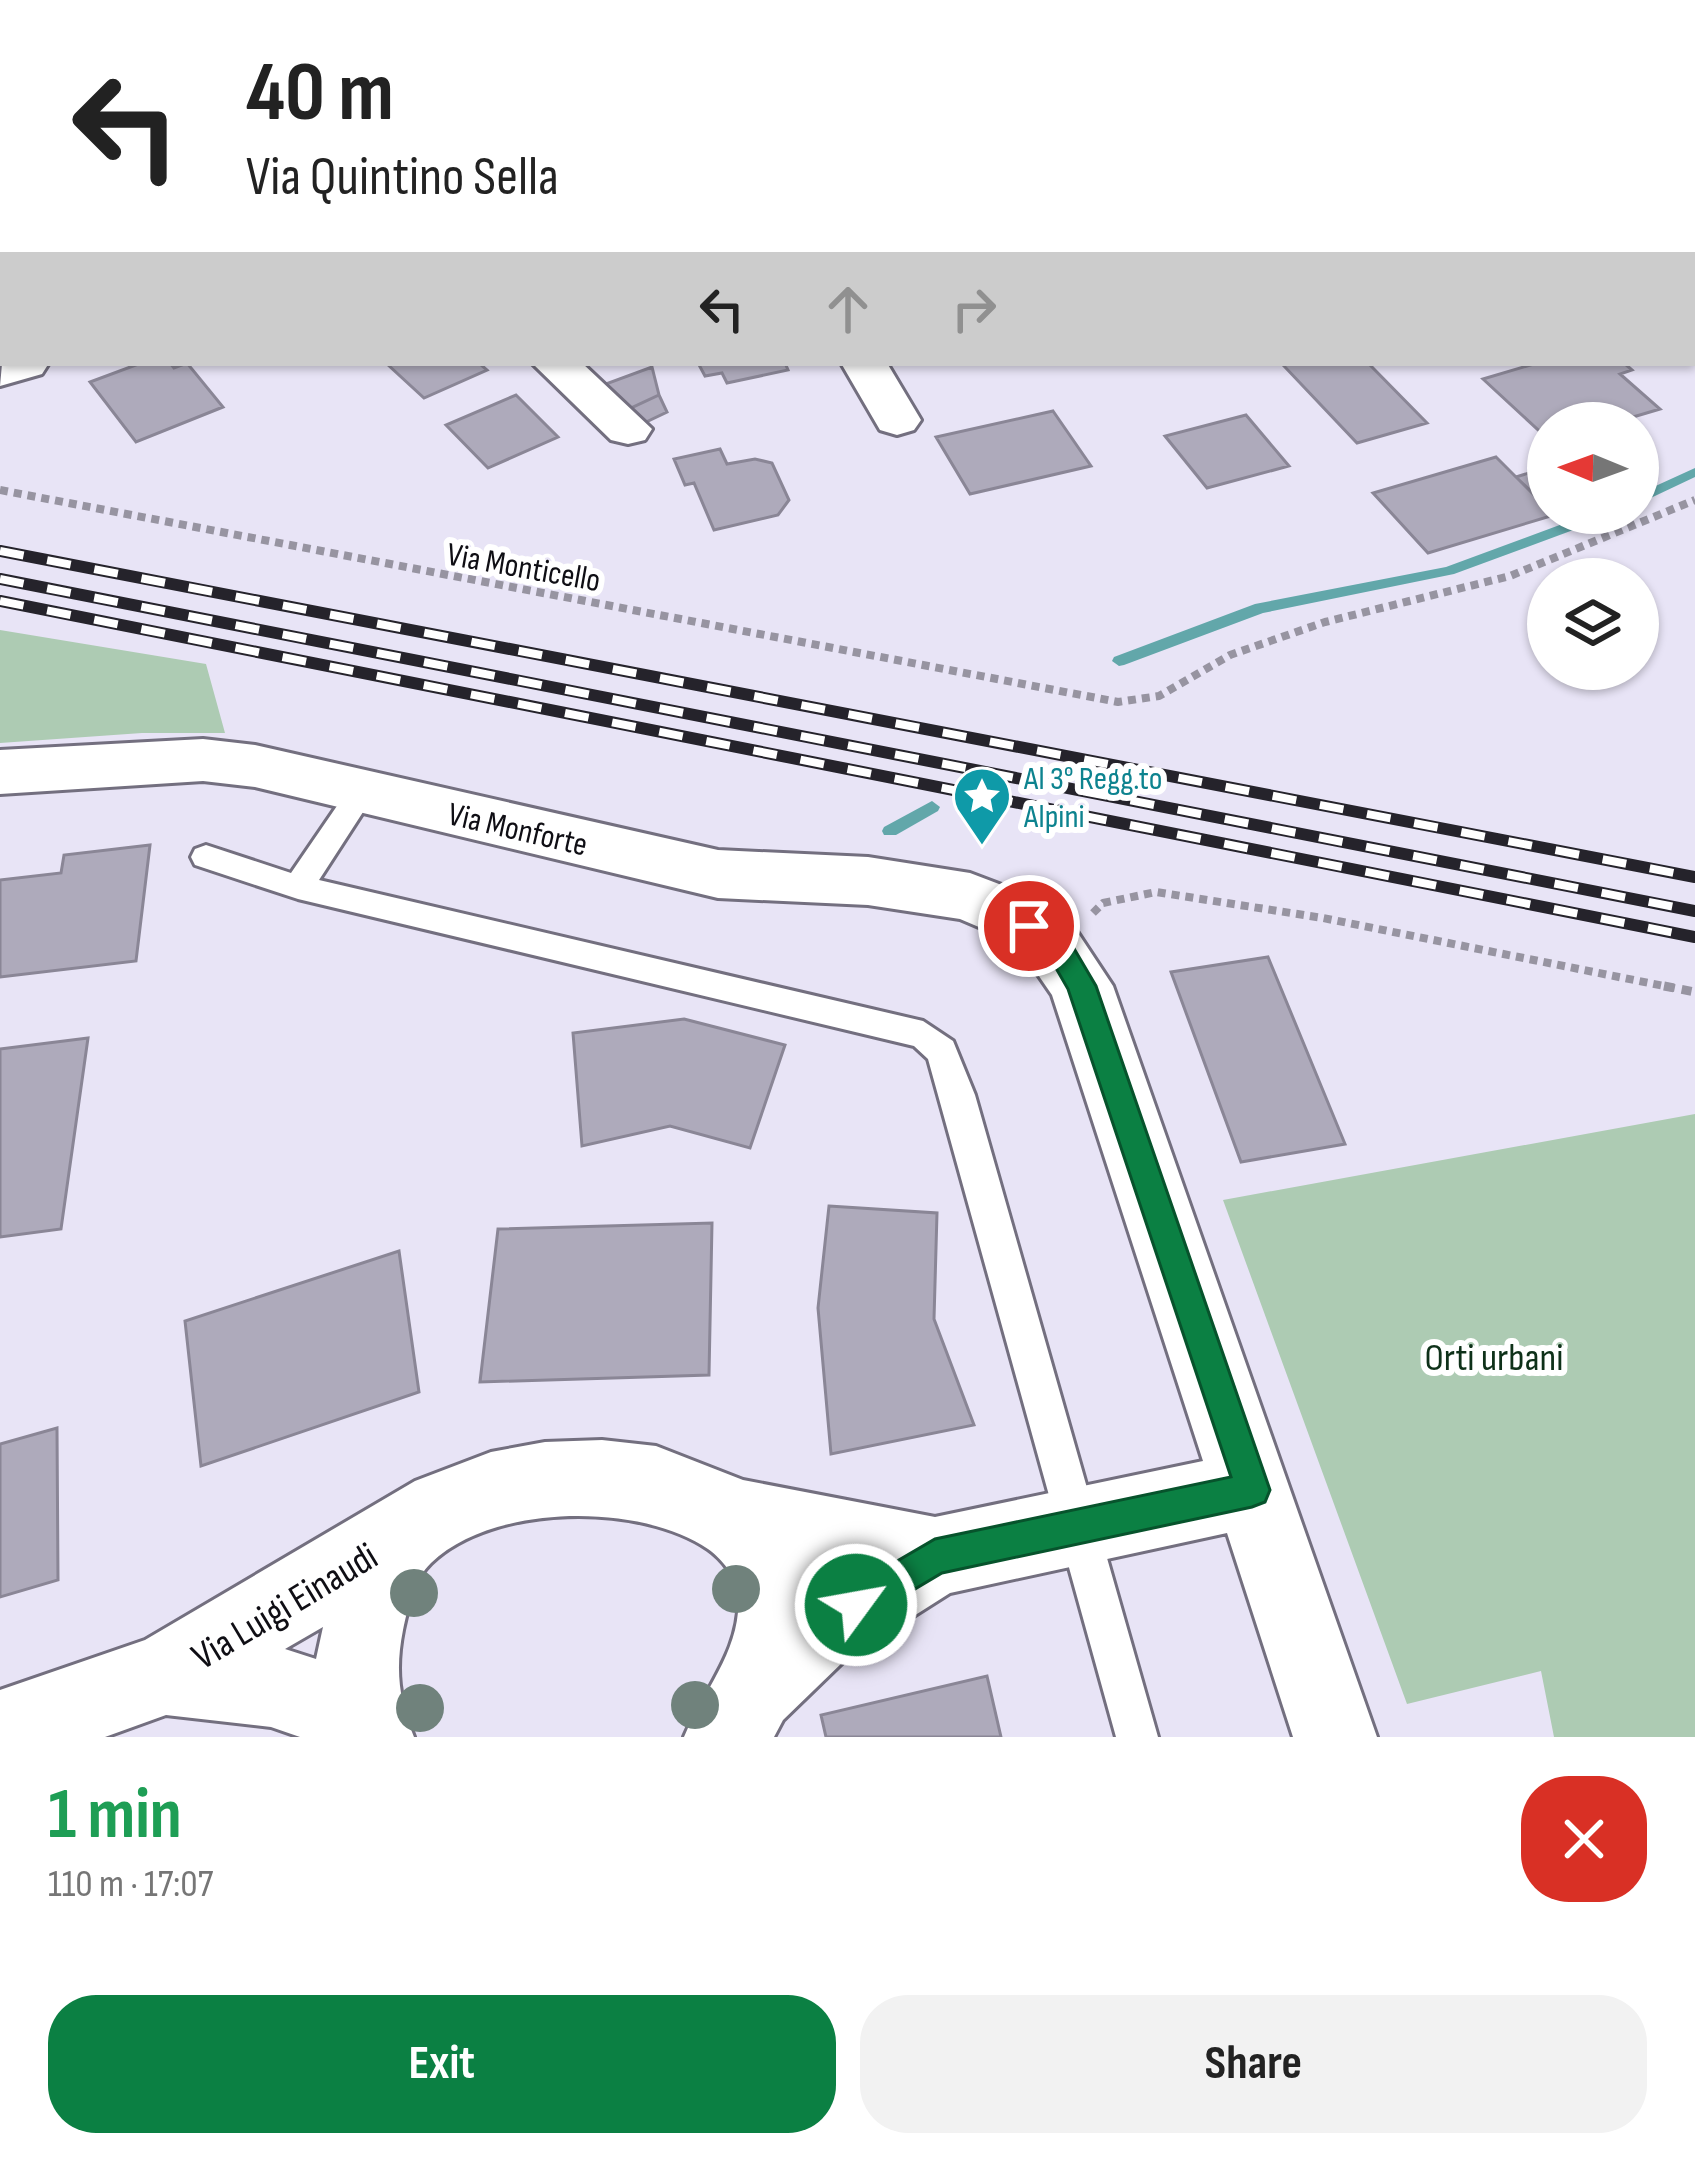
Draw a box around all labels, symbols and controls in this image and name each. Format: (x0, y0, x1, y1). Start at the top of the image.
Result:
text: 40 m (246, 43, 394, 144)
icon: left (48, 48, 204, 204)
text: Via Quintino Sella (246, 145, 559, 210)
icon: left (689, 276, 755, 342)
icon: ahead (815, 276, 881, 342)
icon: right (941, 276, 1007, 342)
north arrow (1527, 402, 1659, 534)
map controls (1527, 402, 1659, 690)
street label: Via Monticello (444, 535, 604, 601)
button: layers (1527, 558, 1659, 690)
place label: Al 3° Regg.to Alpini (1023, 759, 1162, 837)
place icon: Al 3° Regg.to Alpini (951, 765, 1013, 847)
street label: Via Monforte (444, 795, 591, 865)
pin (978, 875, 1080, 977)
icon: arrive (996, 893, 1062, 959)
park label: Orti urbani (1425, 1335, 1563, 1382)
street label: Via Luigi Einaudi (184, 1533, 386, 1681)
position arrow (793, 1542, 919, 1668)
text: 1 min (48, 1772, 182, 1859)
button: close (1521, 1776, 1647, 1902)
text: 110 m · 17:07 (48, 1861, 213, 1908)
button: Exit (48, 1995, 836, 2133)
button: Share (860, 1995, 1647, 2133)

